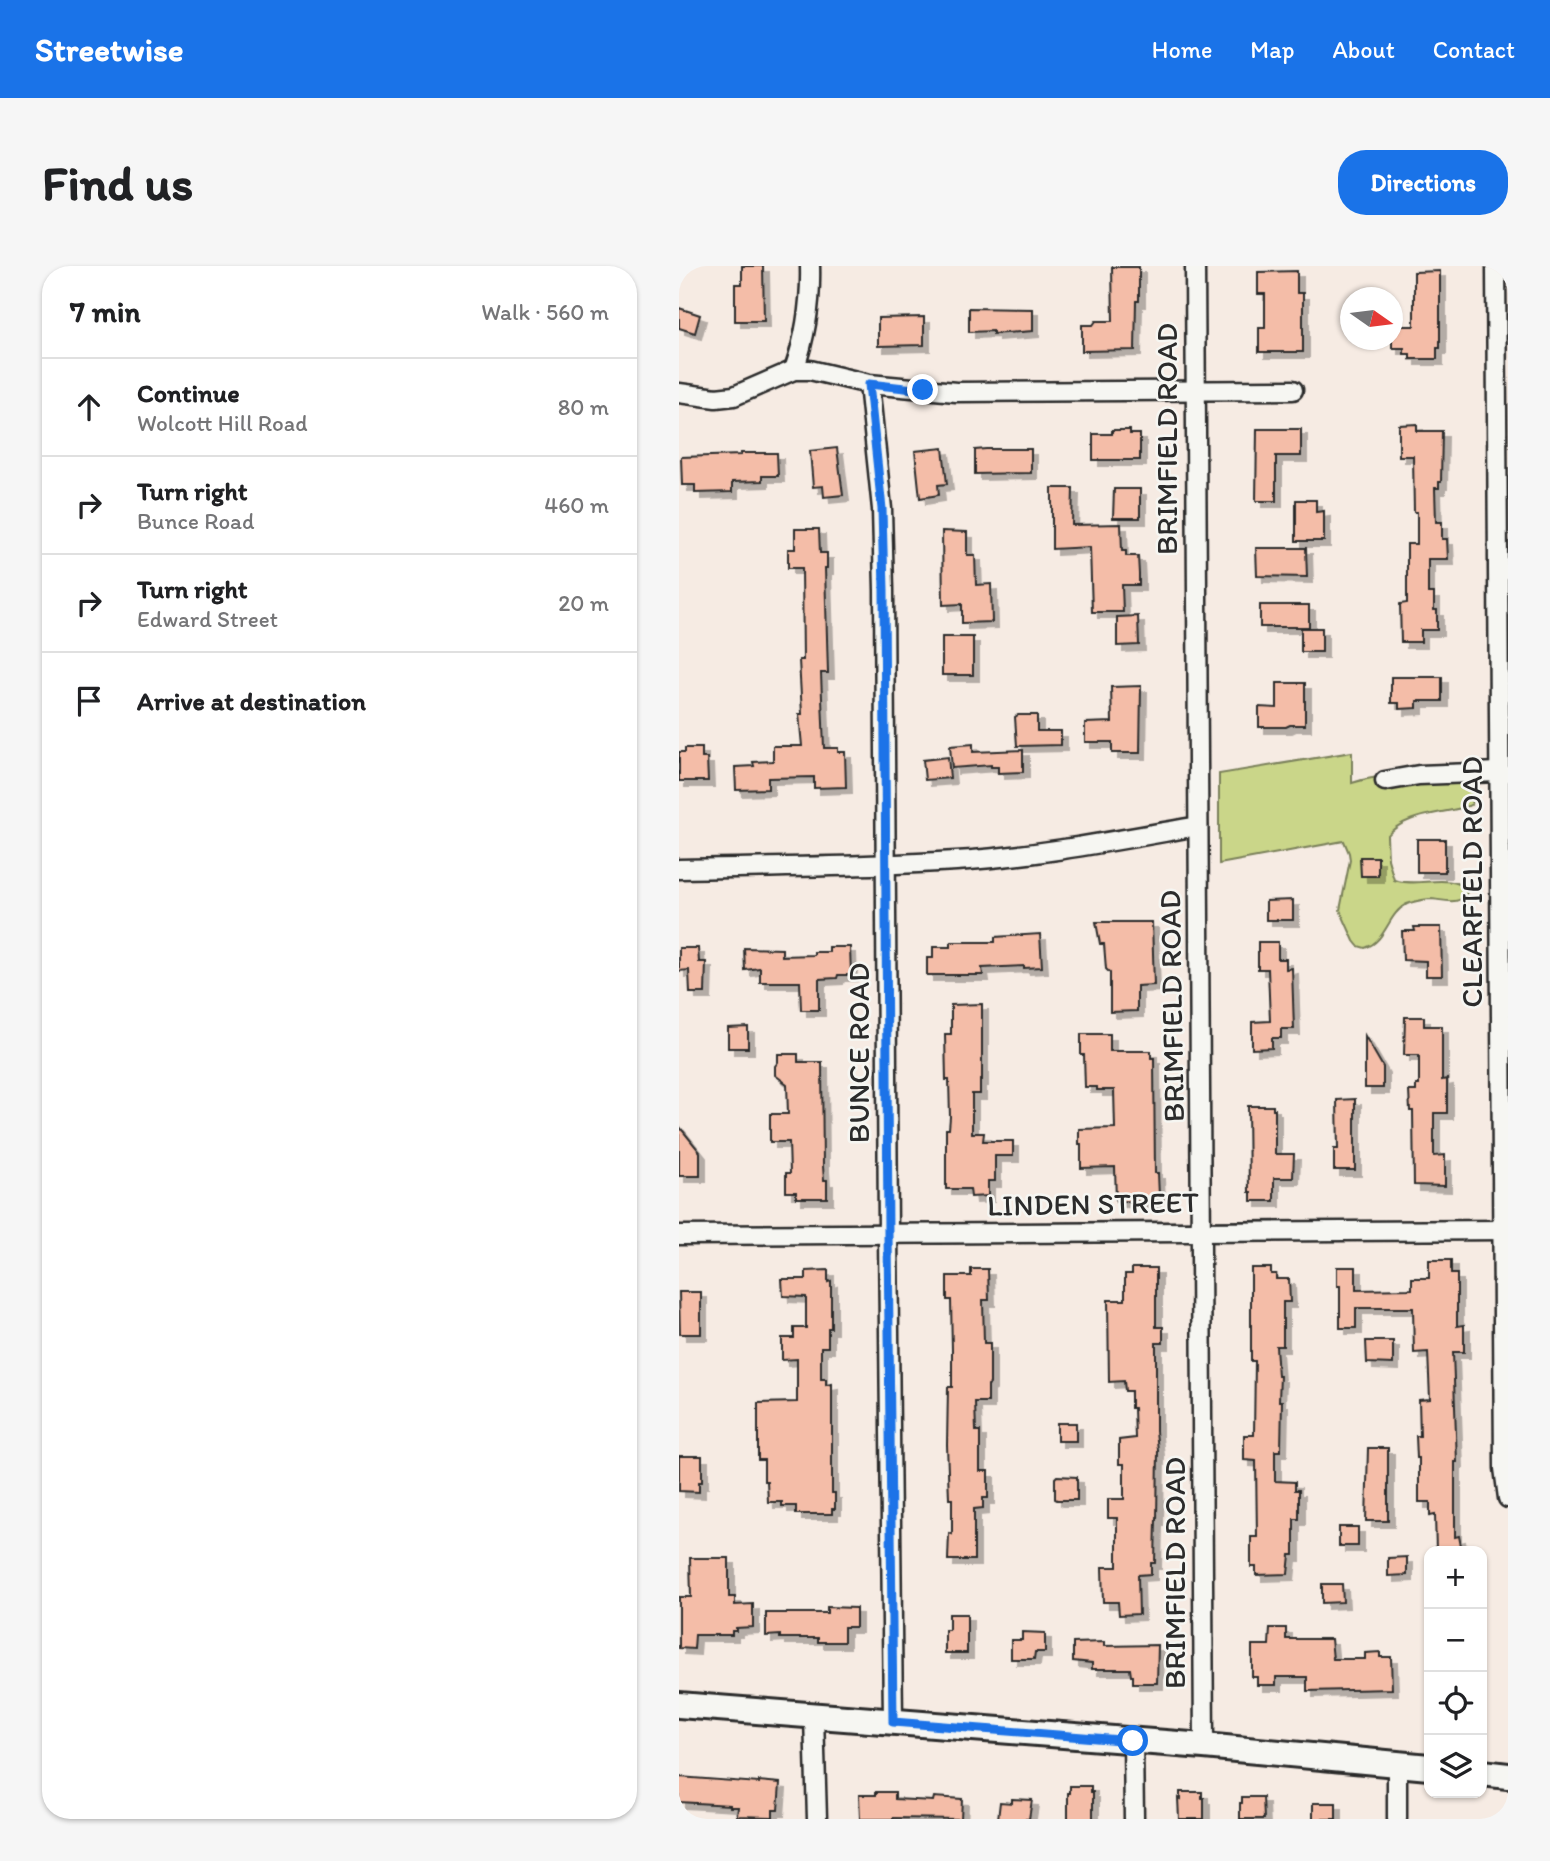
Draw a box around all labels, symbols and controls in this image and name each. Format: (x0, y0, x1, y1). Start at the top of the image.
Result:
text: Streetwise (35, 30, 184, 69)
text: Home (1152, 35, 1212, 64)
text: Map (1250, 35, 1294, 64)
text: About (1332, 35, 1395, 64)
text: Contact (1433, 35, 1515, 64)
button: Directions (1338, 150, 1508, 215)
text: Find us (42, 153, 193, 212)
north arrow (1340, 287, 1403, 350)
text: 7 min (70, 293, 141, 330)
text: Walk · 560 m (481, 298, 609, 326)
street label: BRIMFIELD ROAD (1148, 323, 1185, 555)
route end (907, 374, 938, 405)
text: Continue (137, 377, 240, 409)
icon: ahead (70, 388, 108, 426)
text: 80 m (558, 393, 609, 421)
text: Wolcott Hill Road (137, 409, 307, 437)
text: Turn right (137, 475, 248, 507)
icon: right (70, 486, 108, 524)
text: 460 m (544, 491, 609, 519)
text: Bunce Road (137, 507, 255, 535)
text: Turn right (137, 573, 248, 605)
icon: right (70, 584, 108, 622)
text: 20 m (558, 589, 609, 617)
text: Edward Street (137, 605, 278, 633)
icon: arrive (70, 682, 108, 720)
text: Arrive at destination (137, 685, 366, 717)
street label: CLEARFIELD ROAD (1453, 756, 1490, 1008)
street label: BRIMFIELD ROAD (1151, 890, 1192, 1122)
street label: BUNCE ROAD (840, 963, 877, 1143)
street label: LINDEN STREET (987, 1183, 1199, 1224)
street label: BRIMFIELD ROAD (1156, 1457, 1193, 1689)
map controls (1424, 1546, 1487, 1798)
button: + (1424, 1546, 1487, 1609)
button: − (1424, 1609, 1487, 1672)
button: locate (1424, 1672, 1487, 1735)
route start (1117, 1725, 1148, 1756)
button: layers (1424, 1735, 1487, 1798)

